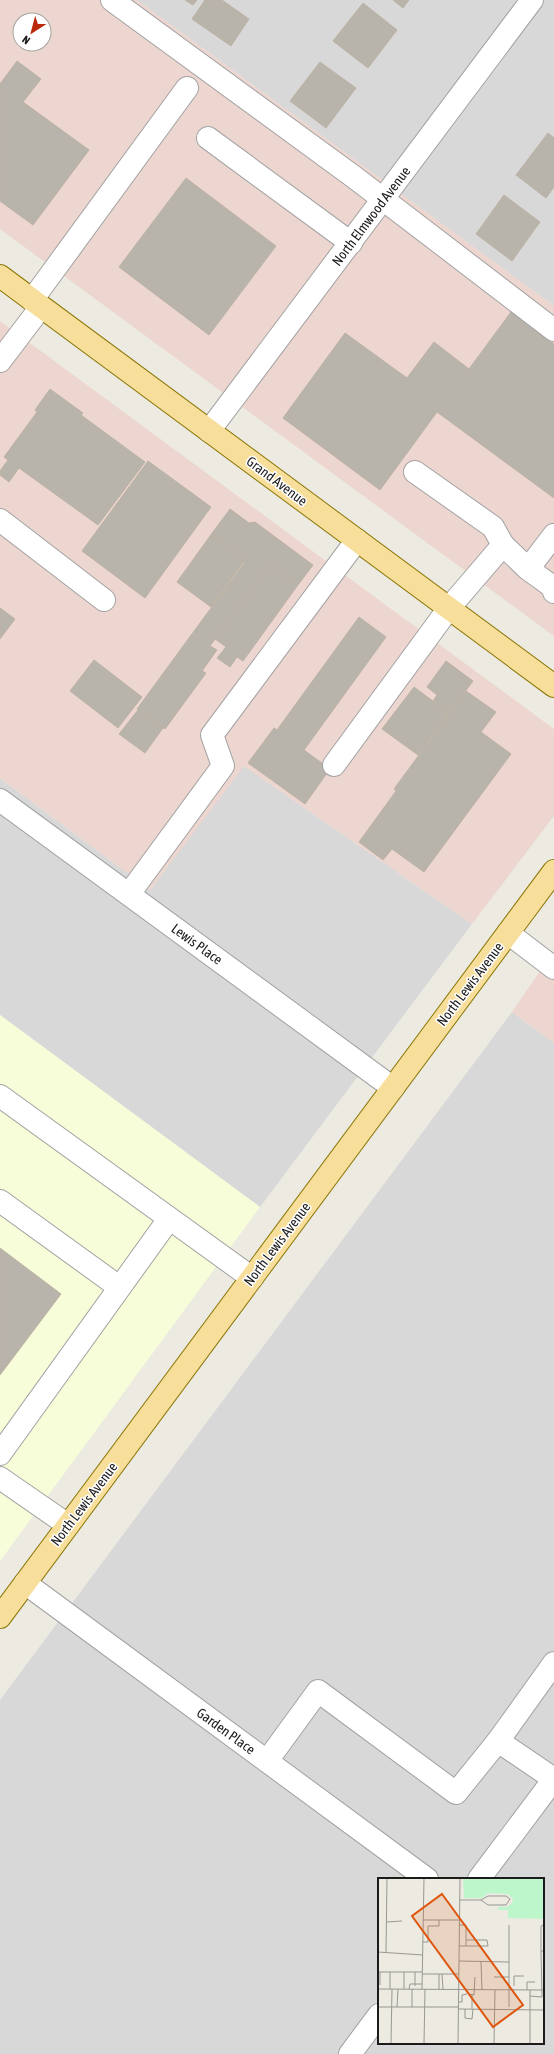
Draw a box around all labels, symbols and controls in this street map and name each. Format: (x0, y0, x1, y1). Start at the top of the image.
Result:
north arrow (12, 12, 52, 52)
text: N (20, 33, 32, 47)
street label: North Elmwood Avenue (328, 163, 414, 269)
street label: Grand Avenue (243, 453, 311, 509)
street label: Lewis Place (169, 920, 225, 968)
street label: North Lewis Avenue (433, 939, 507, 1029)
street label: North Lewis Avenue (240, 1199, 314, 1289)
street label: North Lewis Avenue (47, 1459, 121, 1549)
street label: Garden Place (194, 1704, 258, 1758)
inset map (378, 1878, 544, 2044)

